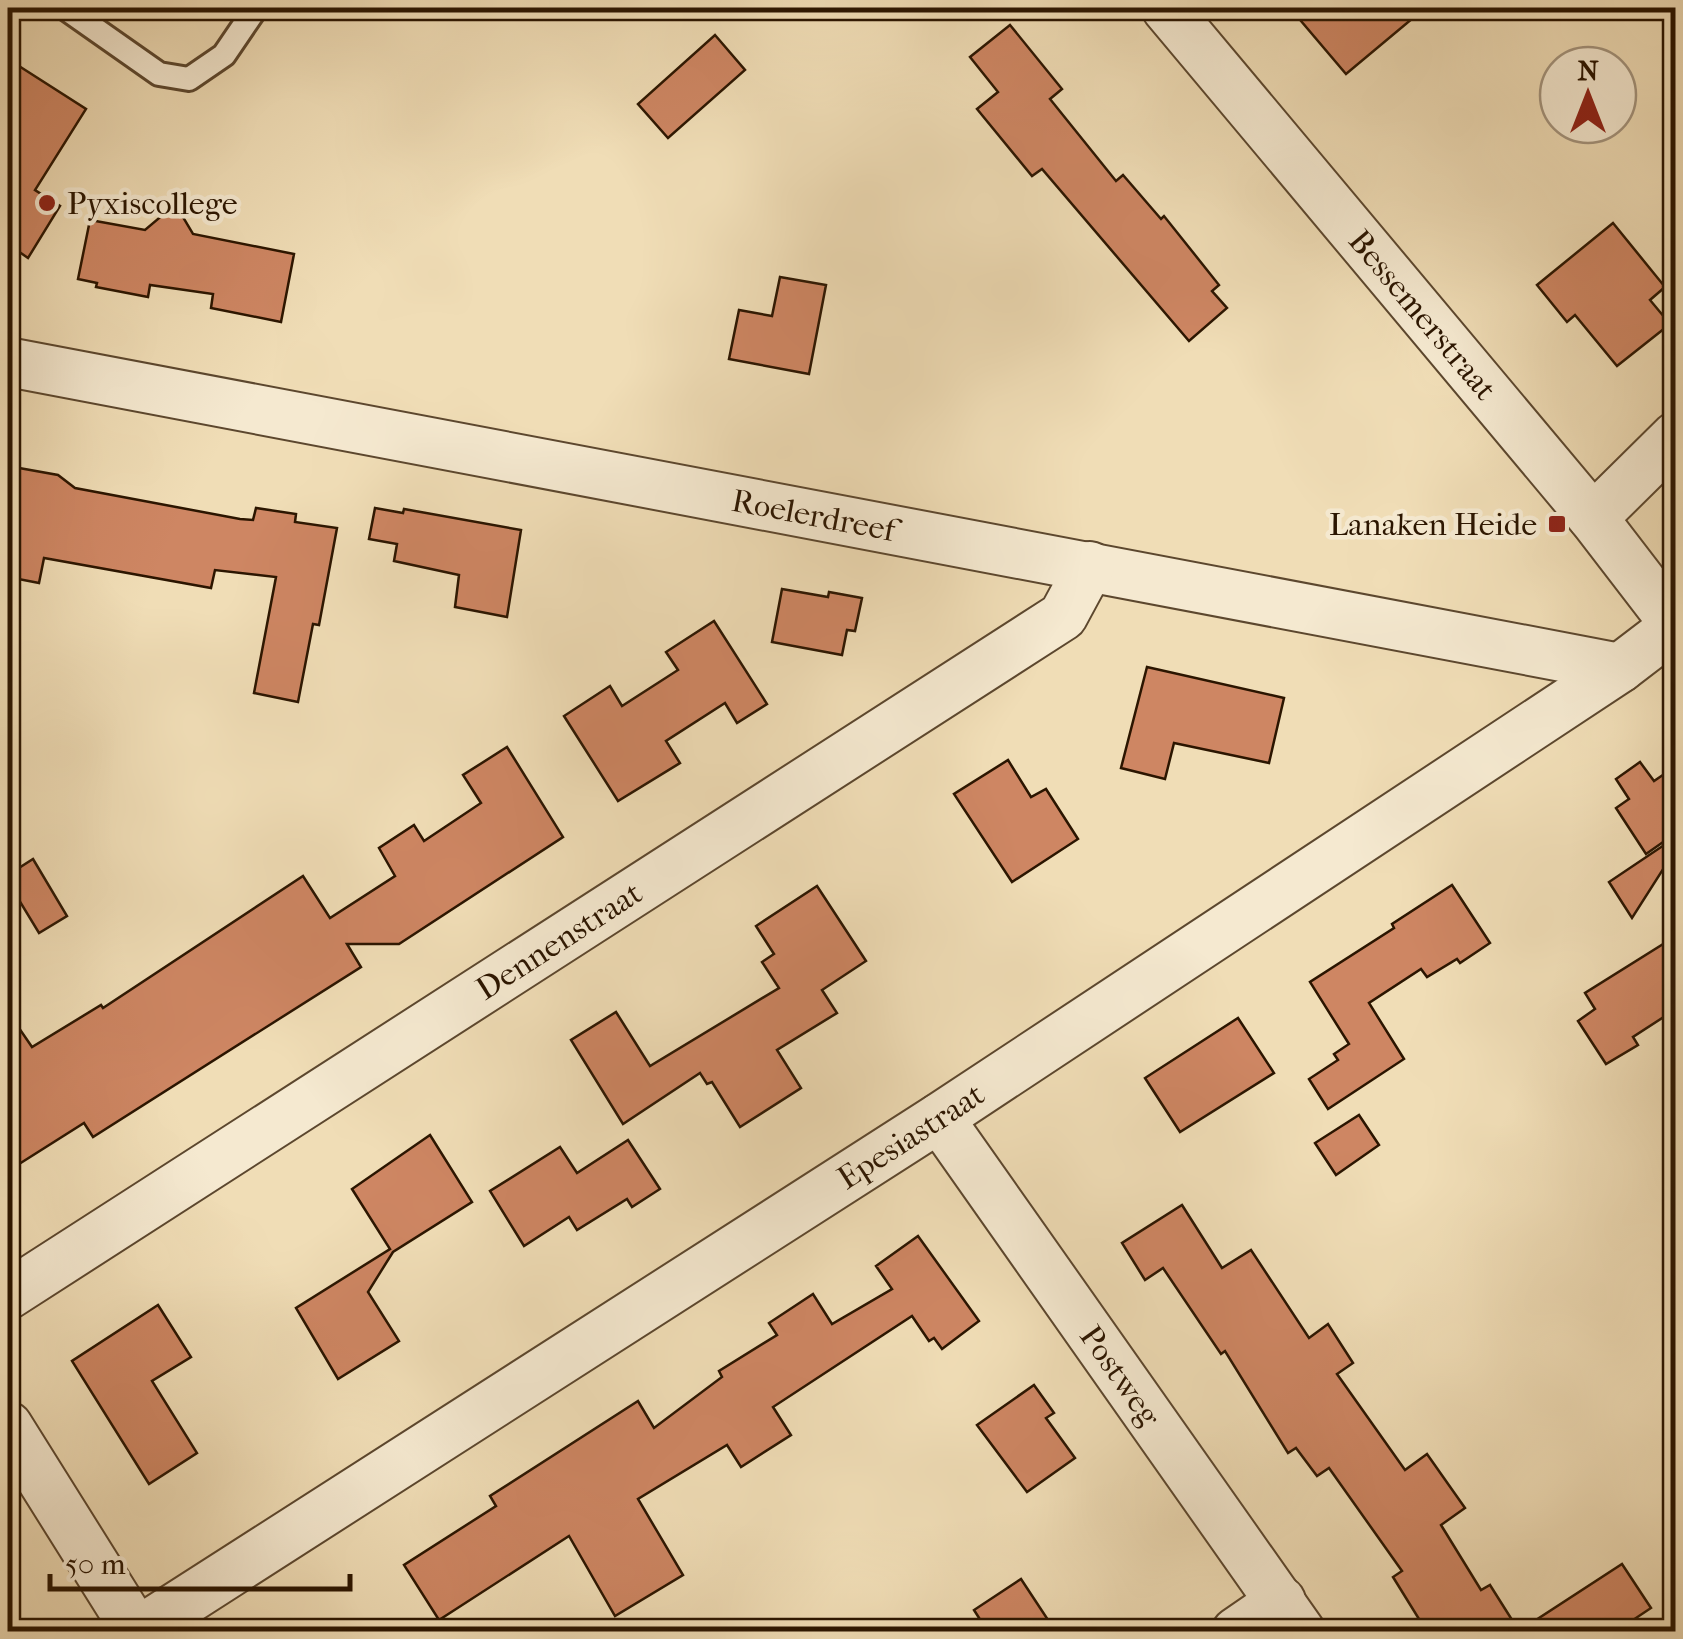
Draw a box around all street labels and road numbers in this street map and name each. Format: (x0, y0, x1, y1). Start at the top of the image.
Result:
street label: Bessemerstraat (1341, 223, 1504, 408)
street label: Roelerdreef (729, 482, 905, 550)
street label: Dennenstraat (469, 874, 649, 1008)
street label: Epesiastraat (831, 1075, 991, 1197)
street label: Postweg (1072, 1318, 1169, 1434)

